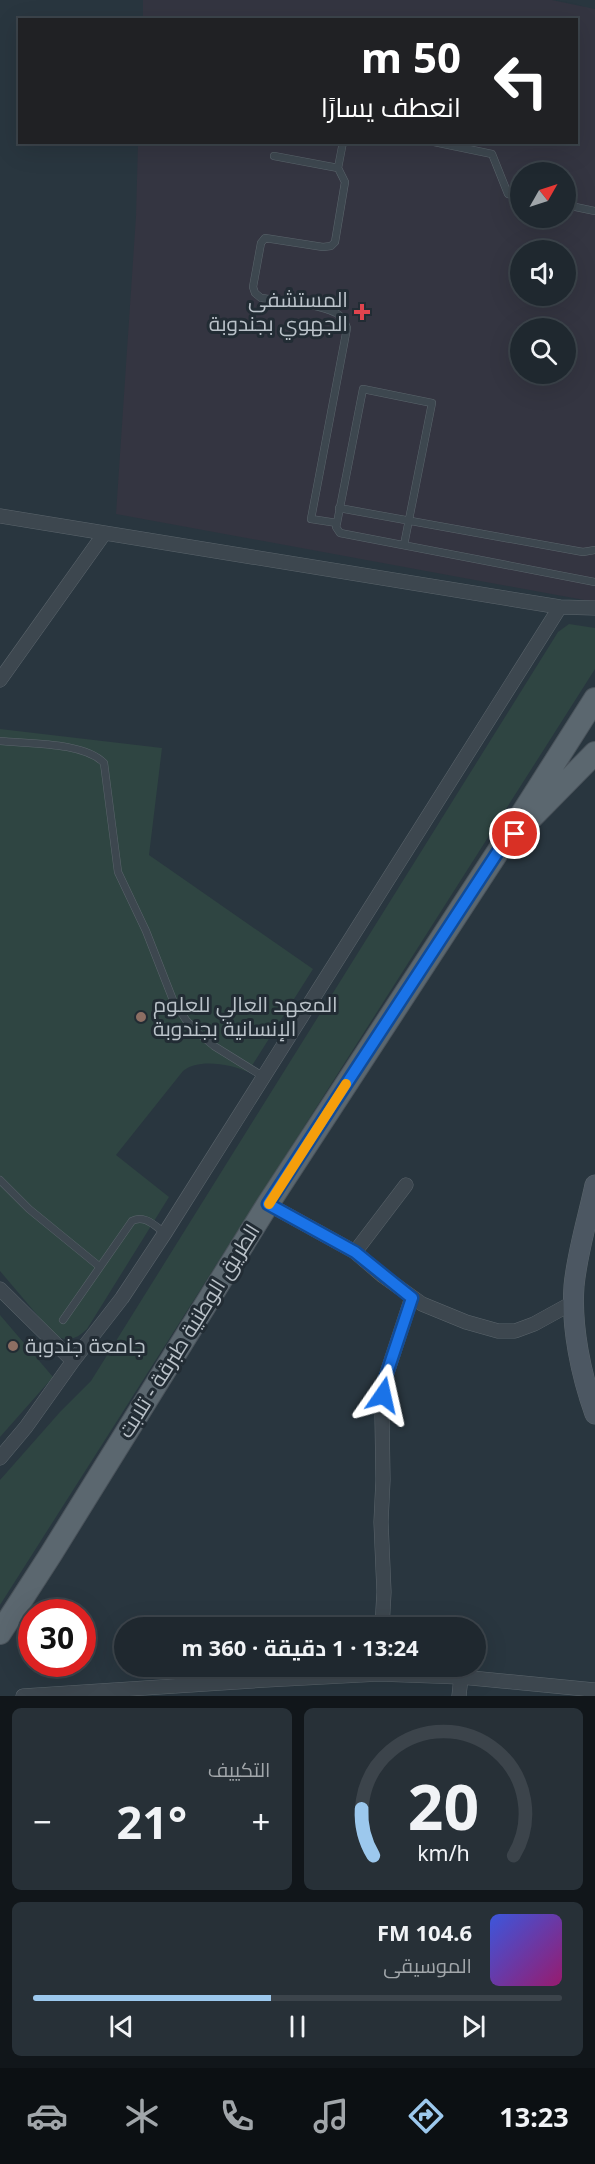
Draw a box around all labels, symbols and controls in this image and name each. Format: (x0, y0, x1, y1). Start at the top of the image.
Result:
text: 50 m (361, 28, 461, 85)
icon: left (482, 42, 560, 120)
text: انعطف يسارًا (321, 88, 461, 125)
north arrow (510, 162, 576, 228)
map controls (510, 162, 576, 384)
button: sound (510, 240, 576, 306)
place label: المستشفى الجهوي بجندوبة (209, 285, 348, 340)
marker: المستشفى الجهوي بجندوبة (353, 303, 371, 321)
button: search (510, 318, 576, 384)
pin (489, 808, 540, 859)
icon: arrive (498, 817, 531, 850)
place label: المعهد العالي للعلوم الإنسانية بجندوبة (153, 990, 338, 1042)
marker: المعهد العالي للعلوم الإنسانية بجندوبة (134, 1010, 148, 1024)
street label: الطريق الوطنية طبرقة - تلابت (111, 1218, 266, 1443)
place label: جامعة جندوبة (25, 1331, 146, 1359)
marker: جامعة جندوبة (6, 1339, 20, 1353)
position arrow (351, 1363, 415, 1427)
speed limit sign: 30 (18, 1599, 96, 1677)
text: 13:24 · 1 دقيقة · 360 m (181, 1632, 419, 1662)
text: التكييف (208, 1756, 271, 1783)
text: 20 (408, 1763, 479, 1848)
text: 21° (116, 1791, 187, 1852)
text: − (33, 1799, 52, 1844)
text: + (252, 1799, 271, 1844)
text: km/h (417, 1838, 470, 1867)
text: 104.6 FM (377, 1917, 472, 1947)
text: الموسيقى (383, 1952, 472, 1979)
icon: previous (105, 2010, 138, 2043)
icon: pause (281, 2010, 314, 2043)
icon: next (457, 2010, 490, 2043)
icon: car (26, 2095, 68, 2137)
icon: climate (121, 2095, 163, 2137)
icon: phone (216, 2095, 258, 2137)
icon: music (310, 2095, 352, 2137)
icon: directions (405, 2095, 447, 2137)
text: 13:23 (499, 2098, 569, 2135)

